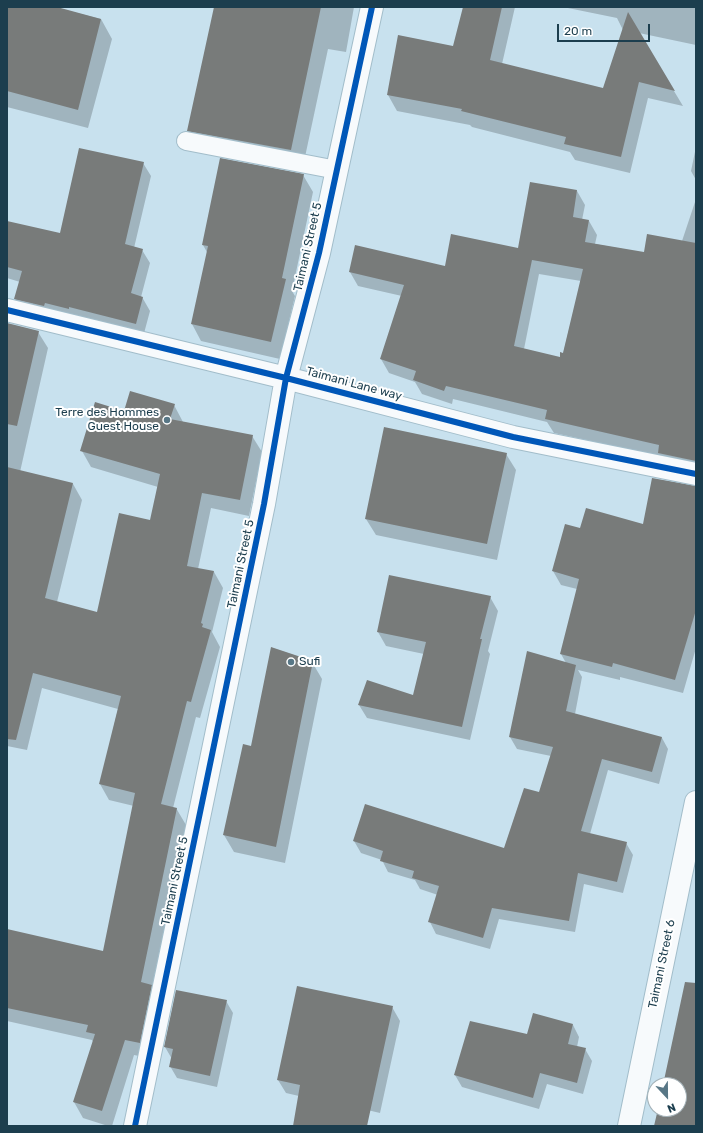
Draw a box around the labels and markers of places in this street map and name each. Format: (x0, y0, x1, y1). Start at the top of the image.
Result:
place label: Terre des Hommes Guest House (55, 406, 159, 434)
marker: Terre des Hommes Guest House (162, 415, 172, 425)
place label: Sufi (299, 655, 320, 669)
marker: Sufi (286, 657, 296, 667)

